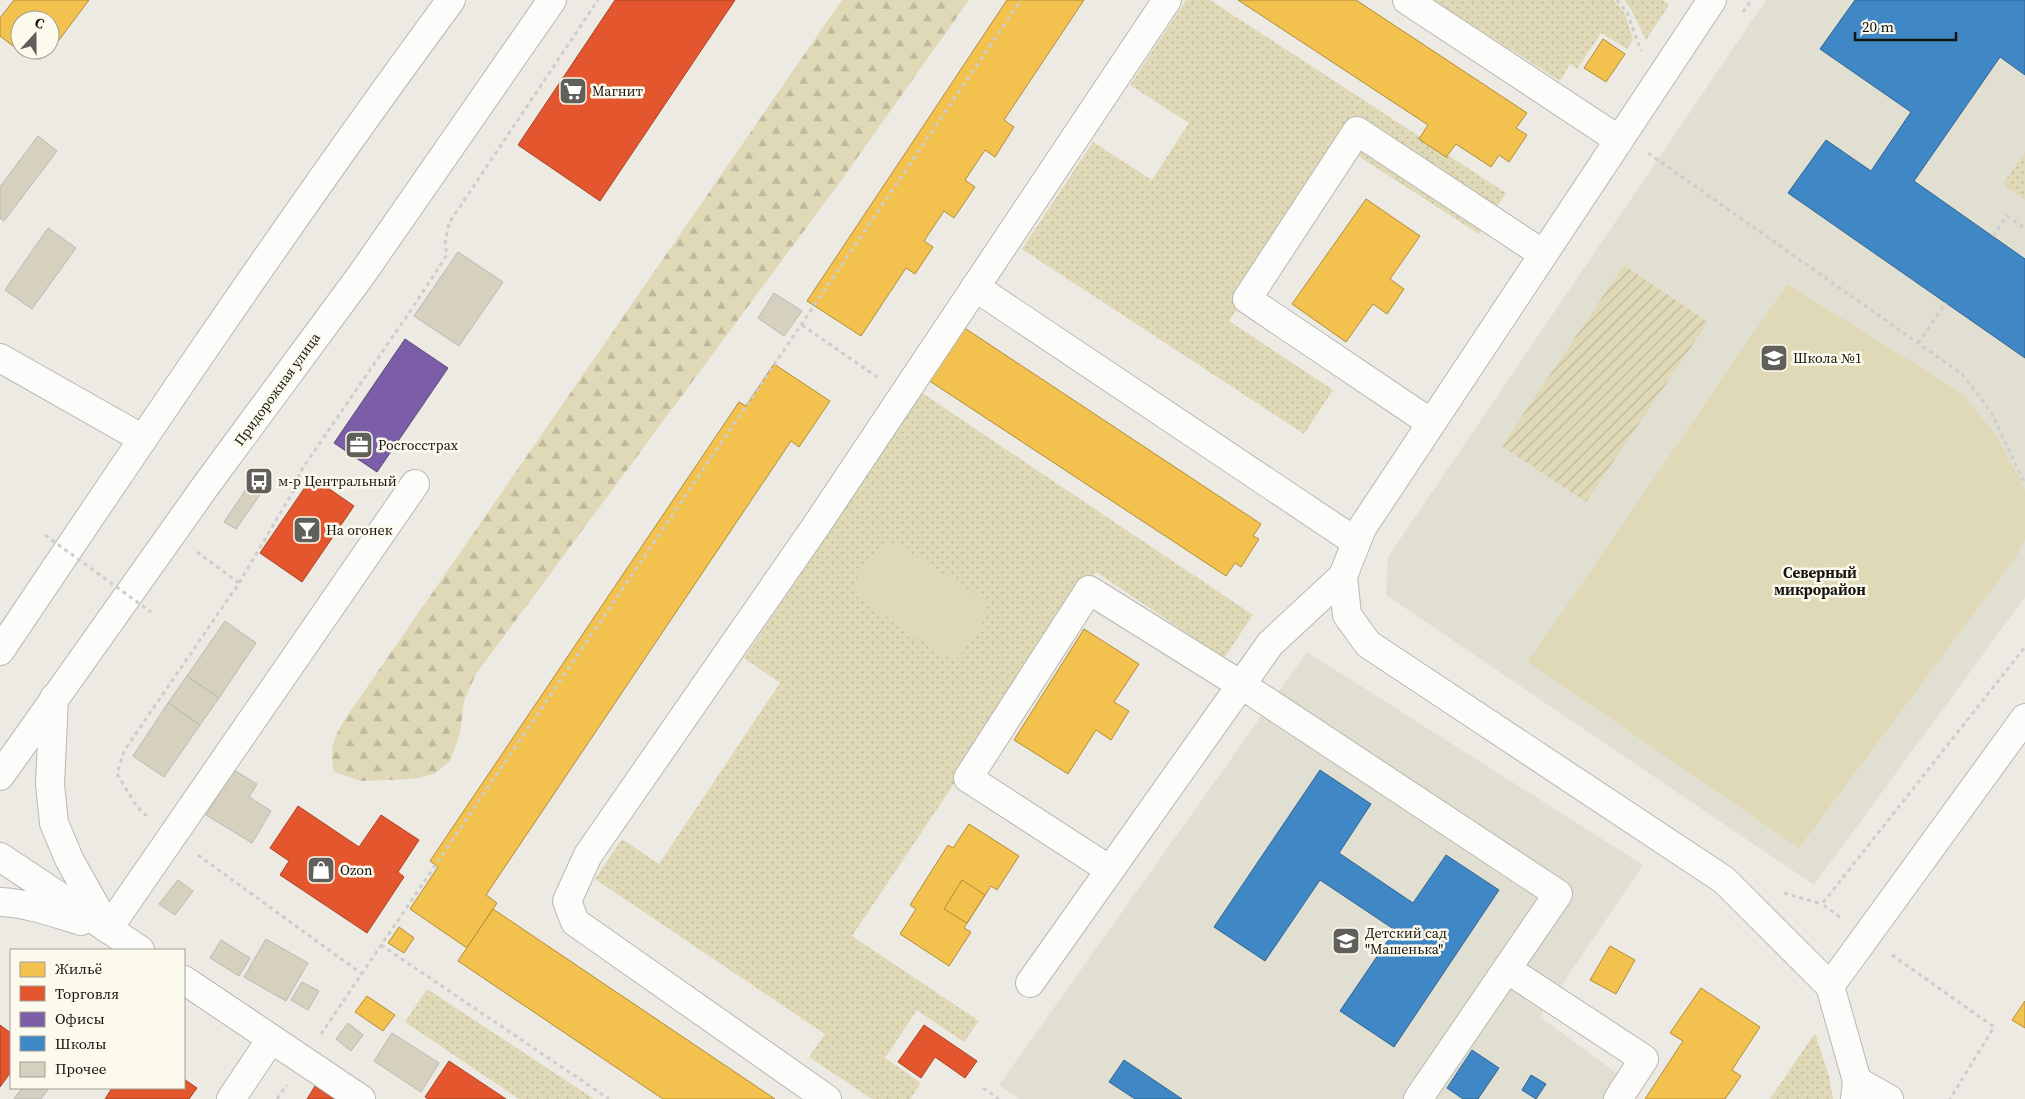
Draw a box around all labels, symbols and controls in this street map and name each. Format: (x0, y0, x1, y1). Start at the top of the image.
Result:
north arrow (10, 10, 60, 60)
scale bar (1855, 10, 1956, 42)
text: С (32, 12, 48, 34)
text: 20 m (1862, 16, 1894, 37)
supermarket icon: Магнит (558, 76, 588, 106)
place label: Магнит (592, 81, 643, 101)
street label: Придорожная улица (229, 328, 325, 450)
school or university icon: Школа №1 (1759, 343, 1789, 373)
place label: Школа №1 (1793, 348, 1862, 368)
office icon: Росгосстрах (344, 430, 374, 460)
place label: Росгосстрах (378, 435, 459, 455)
bus stop icon: м-р Центральный (244, 466, 274, 496)
place label: м-р Центральный (278, 471, 397, 491)
bar icon: На огонек (292, 515, 322, 545)
place label: На огонек (326, 520, 393, 540)
district label: Северный микрорайон (1774, 562, 1866, 600)
shop icon: Ozon (306, 855, 336, 885)
place label: Ozon (340, 860, 373, 880)
place label: Детский сад "Машенька" (1365, 923, 1447, 959)
school or university icon: Детский сад "Машенька" (1331, 926, 1361, 956)
legend (10, 949, 185, 1089)
text: Жильё (55, 958, 103, 979)
text: Торговля (55, 983, 119, 1004)
text: Офисы (55, 1008, 105, 1029)
text: Школы (55, 1033, 106, 1054)
text: Прочее (55, 1058, 107, 1079)

